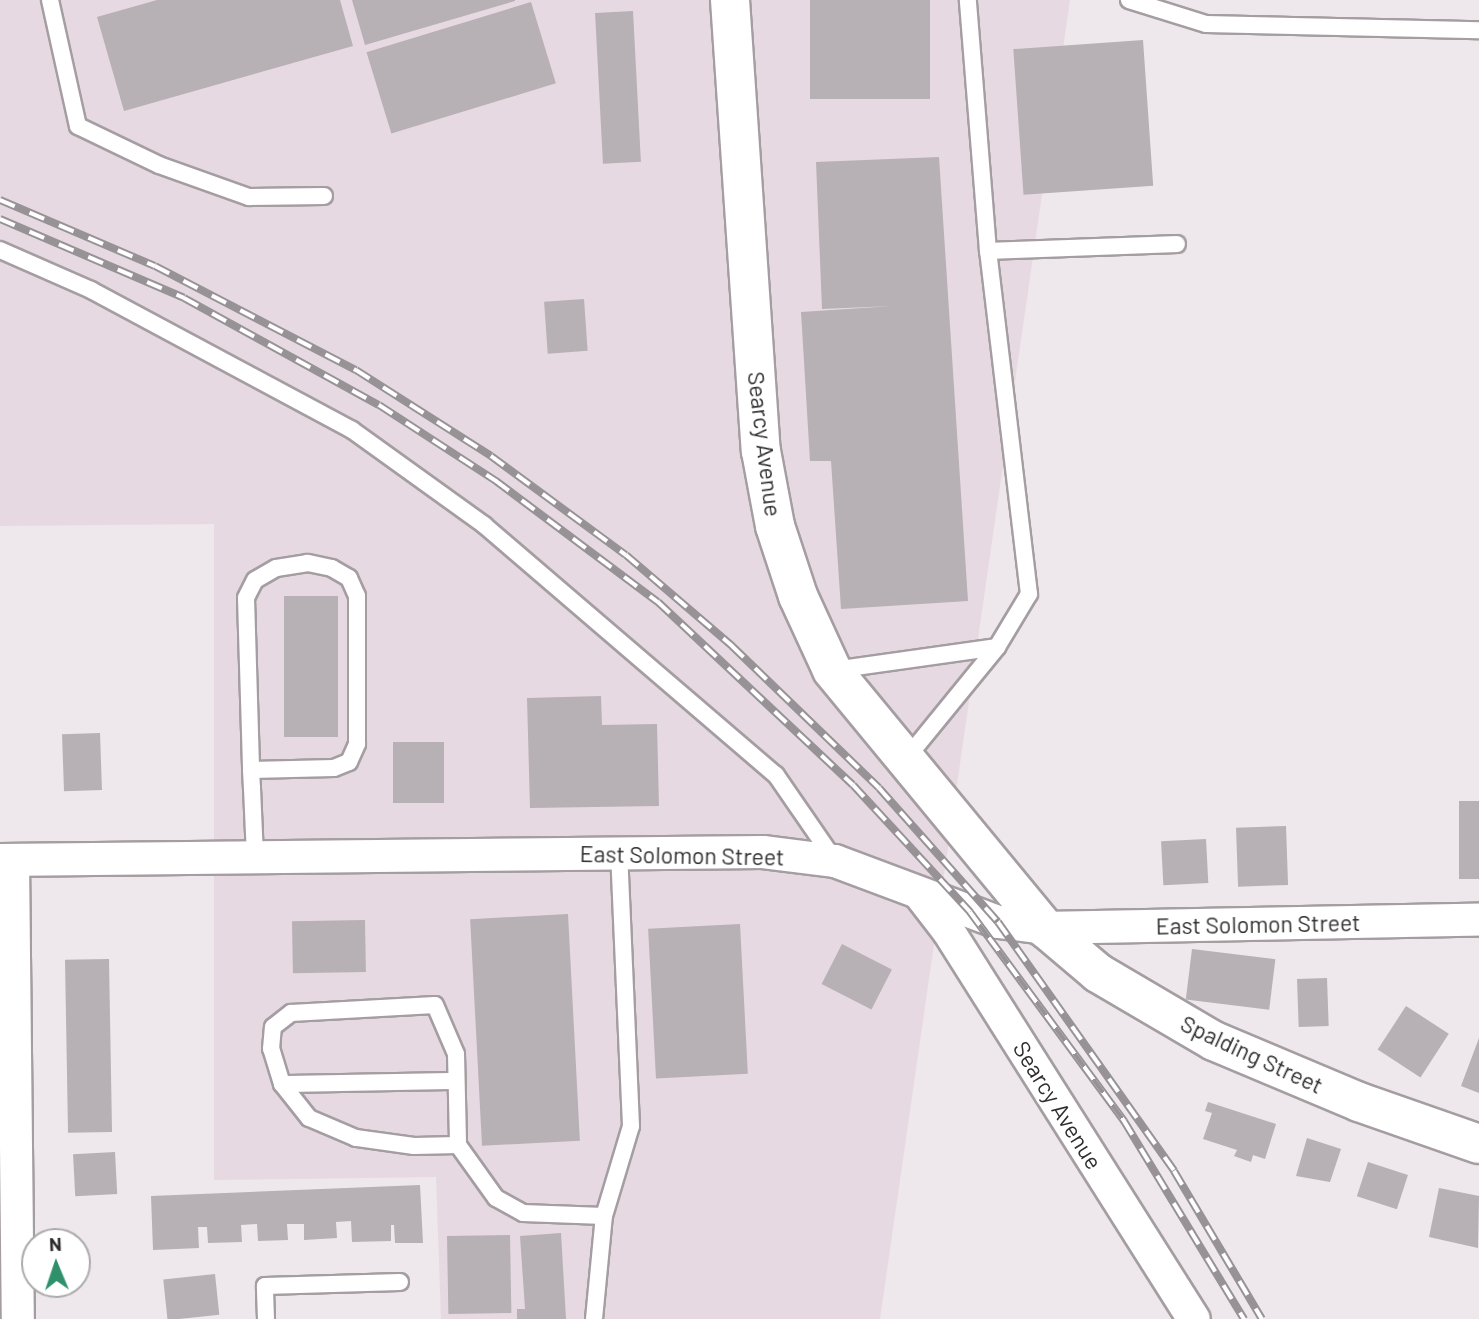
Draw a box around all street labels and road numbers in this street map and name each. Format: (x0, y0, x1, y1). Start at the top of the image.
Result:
street label: Searcy Avenue (742, 370, 788, 518)
street label: East Solomon Street (579, 839, 785, 871)
street label: East Solomon Street (1155, 908, 1361, 940)
street label: Spalding Street (1177, 1009, 1327, 1099)
street label: Searcy Avenue (1008, 1036, 1108, 1174)

